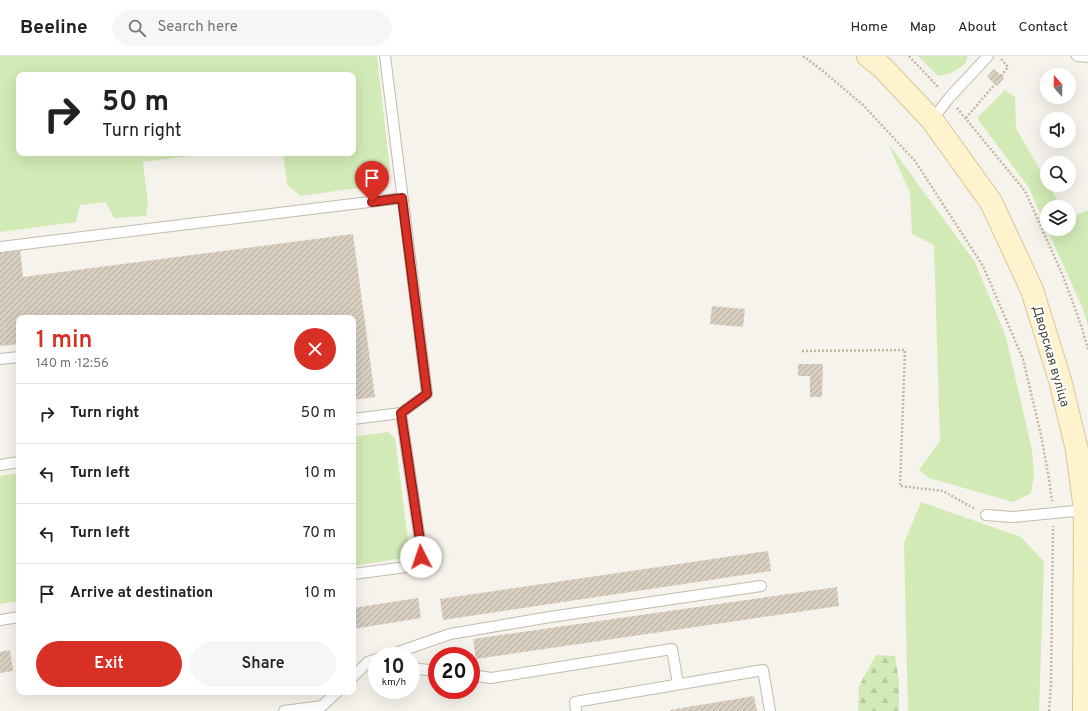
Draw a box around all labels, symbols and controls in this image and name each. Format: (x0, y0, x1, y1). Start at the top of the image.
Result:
search box (112, 10, 392, 46)
text: Beeline (20, 16, 88, 40)
icon: search (126, 17, 148, 39)
text: Search here (158, 18, 238, 37)
text: Home (851, 19, 888, 36)
text: Map (910, 19, 936, 36)
text: About (958, 19, 997, 36)
text: Contact (1019, 19, 1068, 36)
north arrow (1040, 68, 1076, 104)
map controls (1040, 68, 1076, 236)
text: 50 m (102, 85, 169, 121)
icon: right (36, 88, 88, 140)
button: sound (1040, 112, 1076, 148)
text: Turn right (102, 120, 182, 143)
button: search (1040, 156, 1076, 192)
pin (355, 161, 389, 202)
icon: arrive (361, 167, 383, 189)
button: layers (1040, 200, 1076, 236)
street label: Дворская вуліца (1028, 304, 1072, 409)
text: 1 min (36, 326, 93, 356)
button: close (294, 328, 336, 370)
text: 140 m · 12:56 (36, 356, 109, 372)
icon: right (36, 403, 58, 425)
text: Turn right (70, 404, 139, 423)
text: 50 m (301, 404, 336, 423)
icon: left (36, 463, 58, 485)
text: Turn left (70, 464, 130, 483)
text: 10 m (305, 464, 336, 483)
icon: left (36, 523, 58, 545)
text: Turn left (70, 524, 130, 543)
text: 70 m (303, 524, 336, 543)
position arrow (400, 536, 442, 578)
icon: arrive (36, 583, 58, 605)
text: Arrive at destination (70, 584, 213, 603)
text: 10 m (305, 584, 336, 603)
button: Exit (36, 641, 182, 687)
button: Share (190, 641, 336, 687)
speed limit sign: 20 (428, 647, 480, 699)
text: 10 (383, 655, 405, 681)
text: km/h (382, 676, 406, 689)

